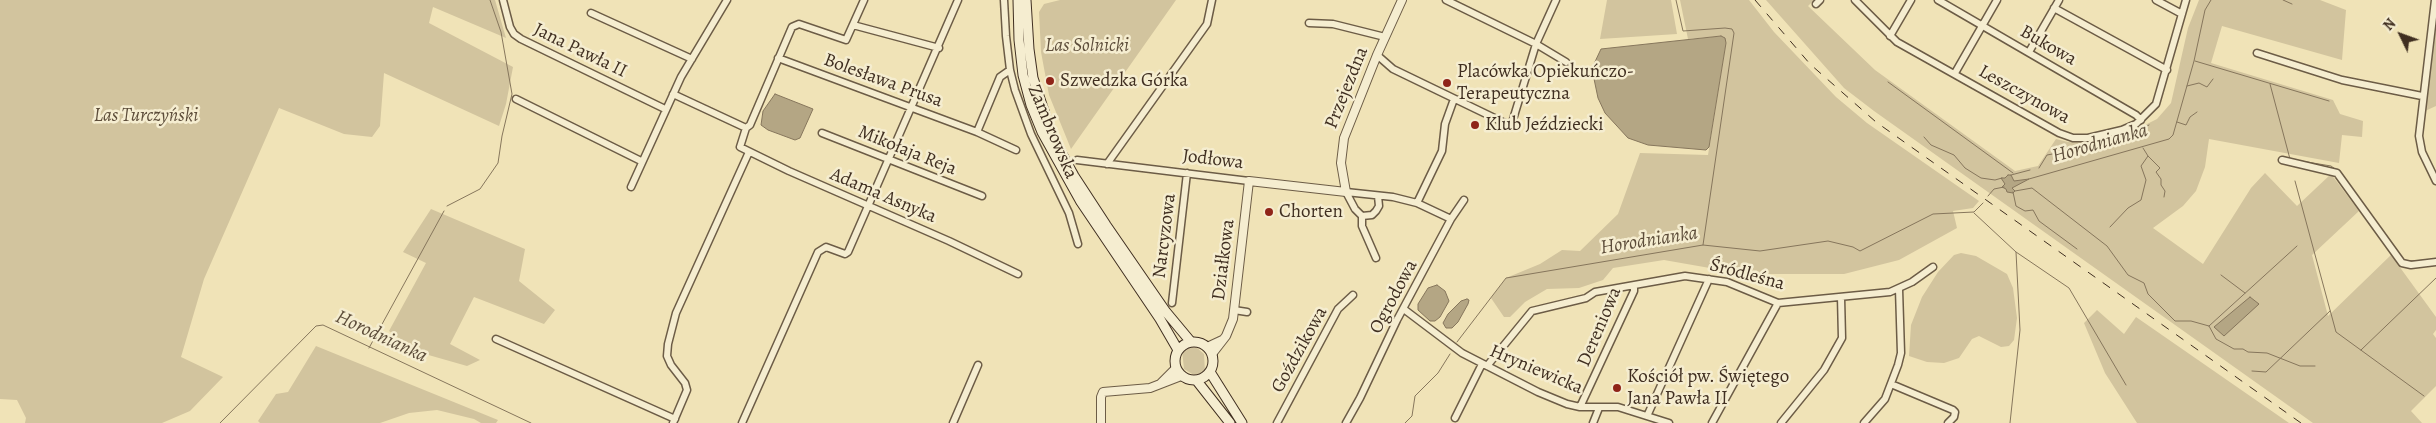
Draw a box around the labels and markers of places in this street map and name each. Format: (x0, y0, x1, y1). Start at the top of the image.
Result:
place label: Placówka Opiekuńczo- Terapeutyczna (1457, 61, 1634, 105)
place label: Szwedzka Górka (1060, 70, 1188, 92)
marker: Szwedzka Górka (1044, 75, 1056, 87)
marker: Placówka Opiekuńczo- Terapeutyczna (1441, 77, 1453, 89)
place label: Klub Jeździecki (1485, 114, 1604, 136)
marker: Klub Jeździecki (1469, 119, 1481, 131)
place label: Chorten (1279, 201, 1343, 223)
marker: Chorten (1263, 206, 1275, 218)
place label: Kościół pw. Świętego Jana Pawła II (1627, 366, 1789, 410)
marker: Kościół pw. Świętego Jana Pawła II (1611, 382, 1623, 394)

